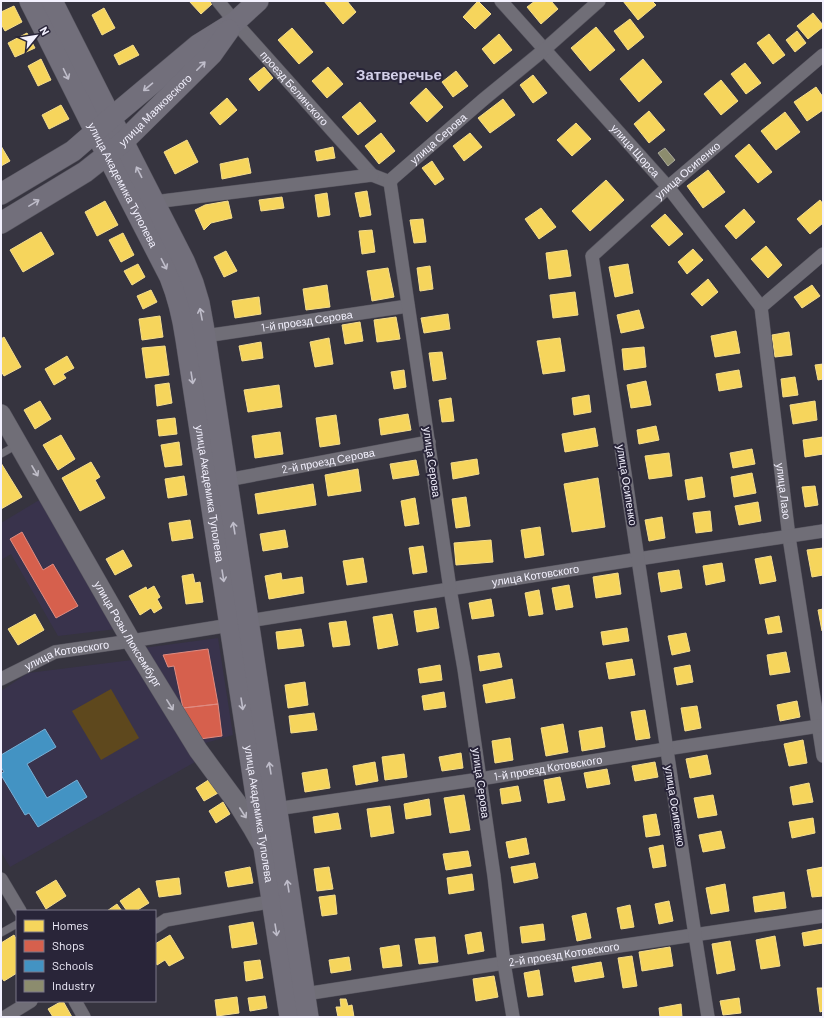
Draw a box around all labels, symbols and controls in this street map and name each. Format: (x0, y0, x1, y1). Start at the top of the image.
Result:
north arrow (16, 16, 56, 56)
text: N (38, 24, 53, 37)
street label: проезд Белинского (258, 48, 331, 128)
one-way arrow (196, 61, 206, 71)
district label: Затверечье (356, 65, 442, 83)
one-way arrow (63, 67, 70, 79)
street label: улица Маяковского (116, 71, 194, 149)
one-way arrow (143, 82, 153, 91)
street label: улица Серова (407, 110, 470, 166)
street label: улица Академика Туполева (86, 120, 161, 250)
street label: улица Щорса (609, 121, 663, 180)
street label: улица Осипенко (652, 139, 723, 202)
one-way arrow (135, 167, 142, 179)
one-way arrow (28, 198, 40, 206)
one-way arrow (160, 258, 168, 270)
street label: 1-й проезд Серова (260, 307, 354, 334)
one-way arrow (197, 308, 205, 321)
one-way arrow (188, 371, 196, 384)
street label: улица Академика Туполева (193, 424, 227, 564)
street label: улица Серова (421, 426, 444, 499)
street label: улица Осипенко (615, 443, 640, 526)
street label: 2-й проезд Серова (281, 445, 377, 476)
street label: улица Лазо (774, 462, 794, 520)
one-way arrow (31, 465, 39, 477)
one-way arrow (230, 521, 238, 534)
street label: улица Котовского (491, 561, 580, 588)
one-way arrow (219, 569, 227, 582)
street label: улица Розы Люксембург (92, 578, 165, 689)
street label: улица Котовского (22, 637, 110, 672)
one-way arrow (238, 697, 246, 710)
one-way arrow (167, 699, 175, 711)
street label: улица Академика Туполева (242, 744, 276, 884)
street label: улица Серова (470, 747, 493, 820)
street label: 1-й проезд Котовского (493, 752, 603, 783)
one-way arrow (266, 762, 274, 775)
street label: улица Осипенко (663, 764, 688, 847)
one-way arrow (239, 807, 247, 818)
one-way arrow (284, 880, 292, 893)
legend (16, 910, 156, 1002)
text: Homes (52, 918, 89, 932)
one-way arrow (272, 923, 280, 936)
text: Shops (52, 938, 85, 952)
street label: 2-й проезд Котовского (508, 939, 620, 968)
text: Schools (52, 958, 93, 972)
text: Industry (52, 978, 95, 992)

